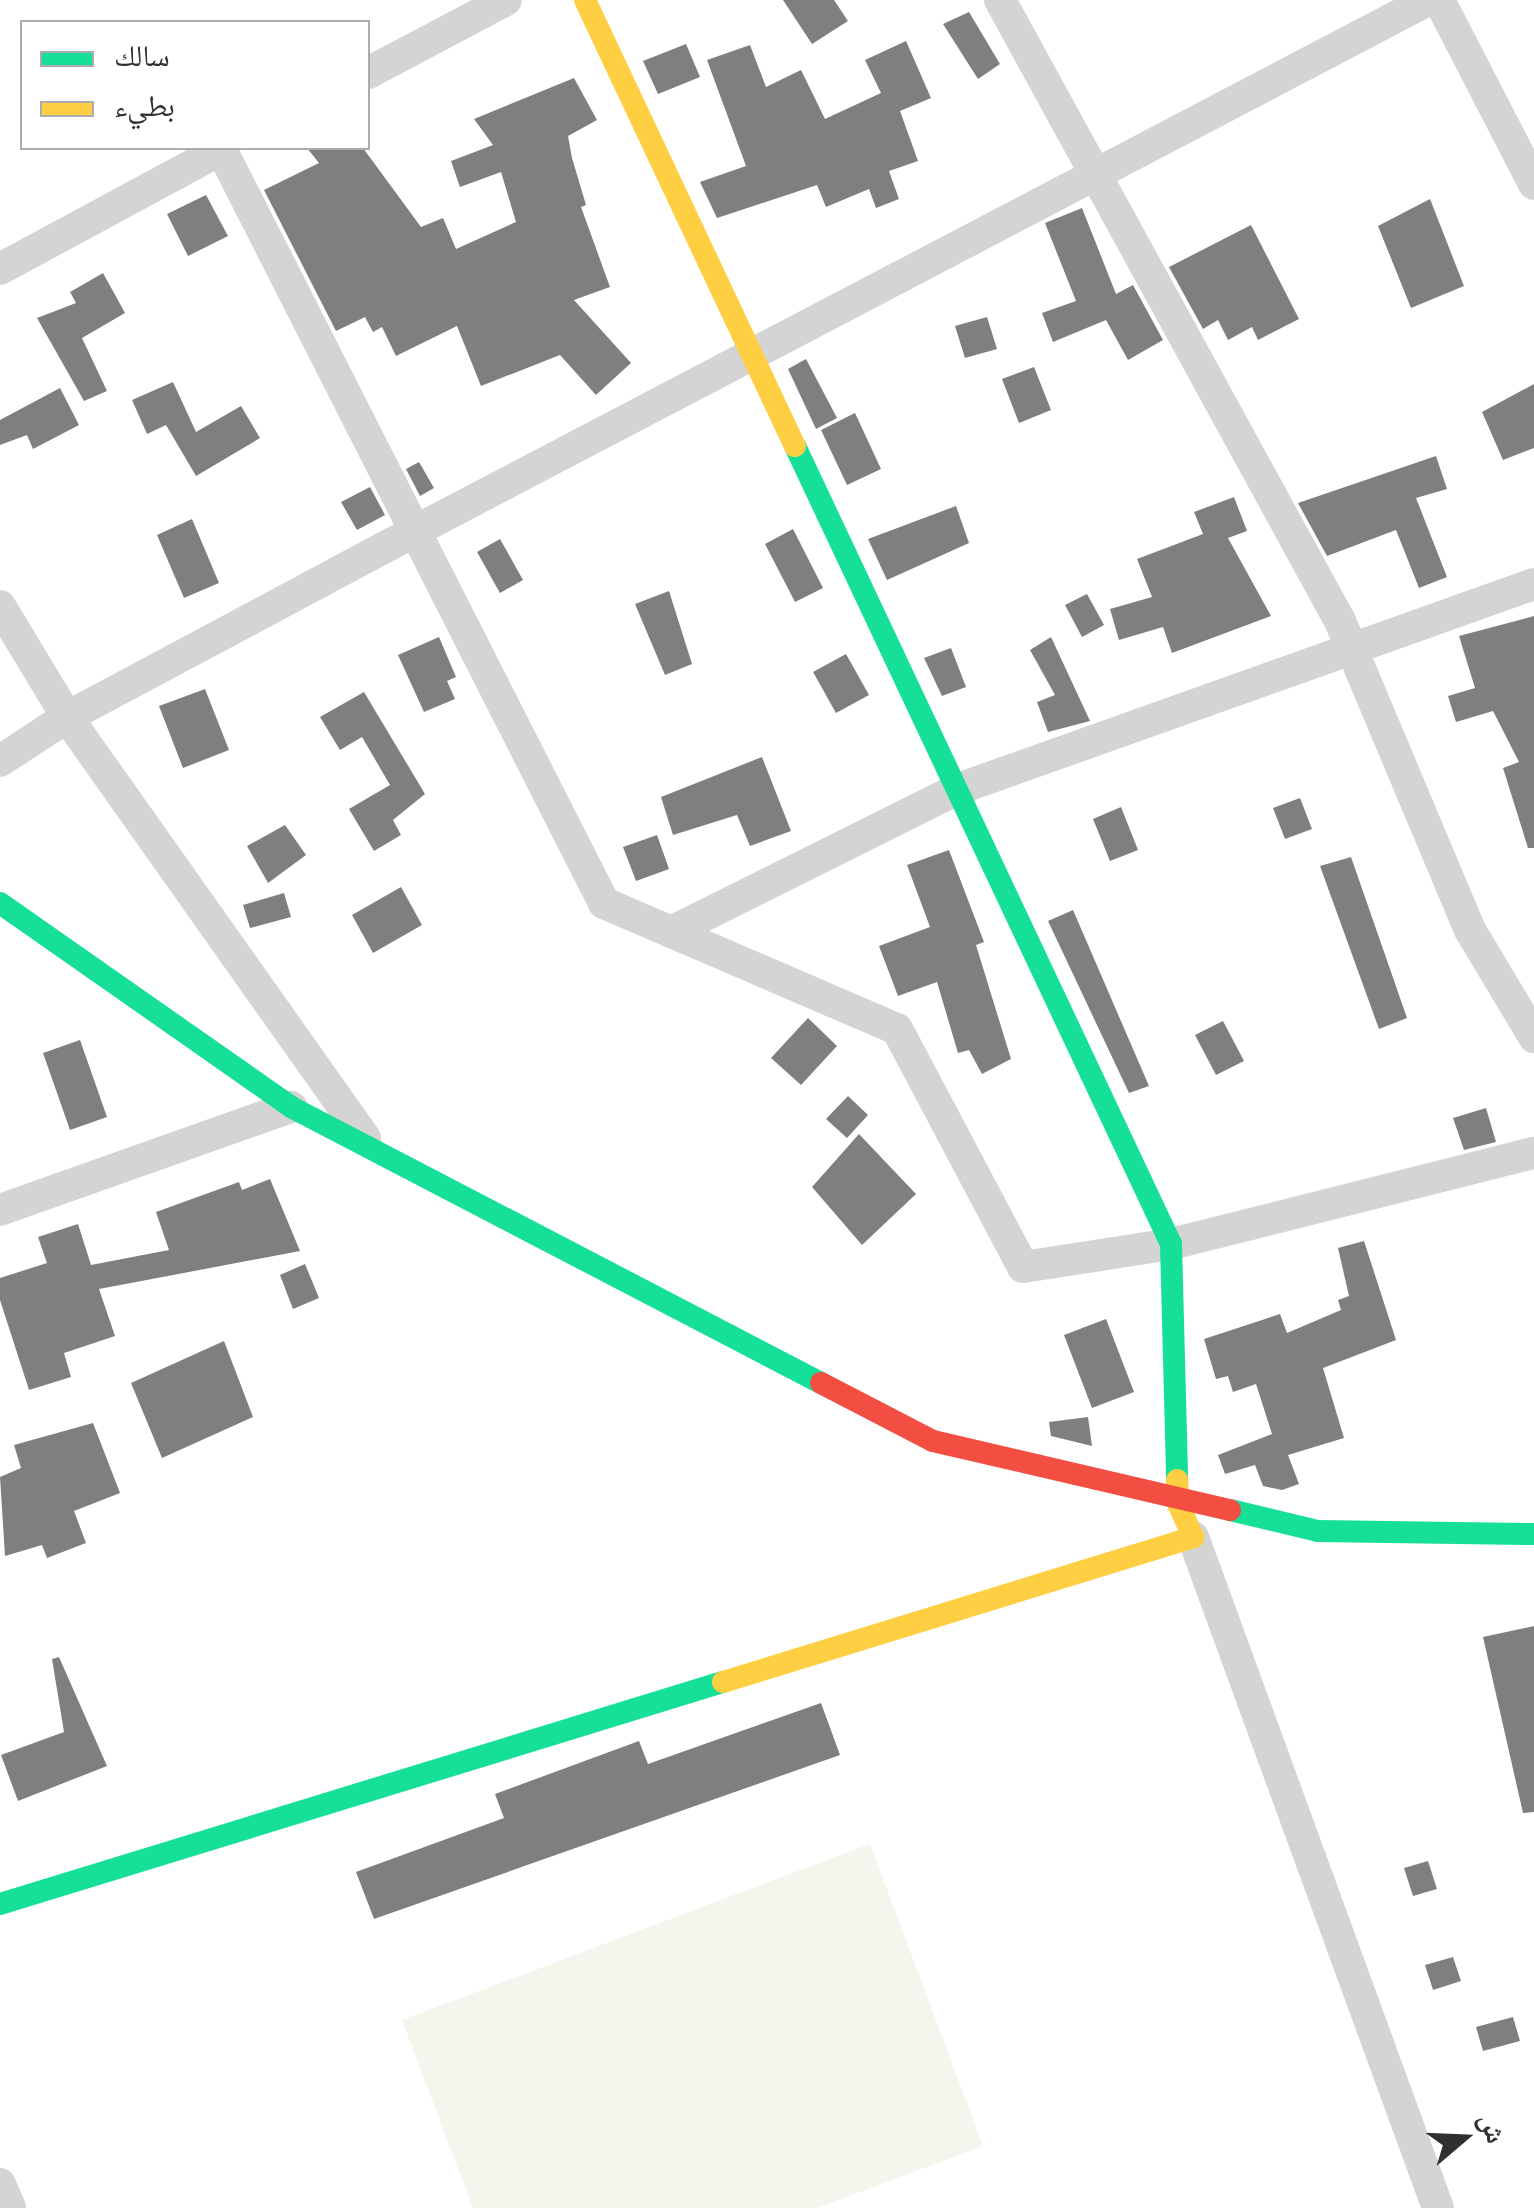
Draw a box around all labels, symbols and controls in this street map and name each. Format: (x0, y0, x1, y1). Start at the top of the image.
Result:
legend (20, 20, 370, 150)
text: سالك (114, 38, 170, 73)
text: بطيء (114, 88, 175, 123)
north arrow (1414, 2088, 1514, 2188)
text: ش (1472, 2109, 1513, 2147)

